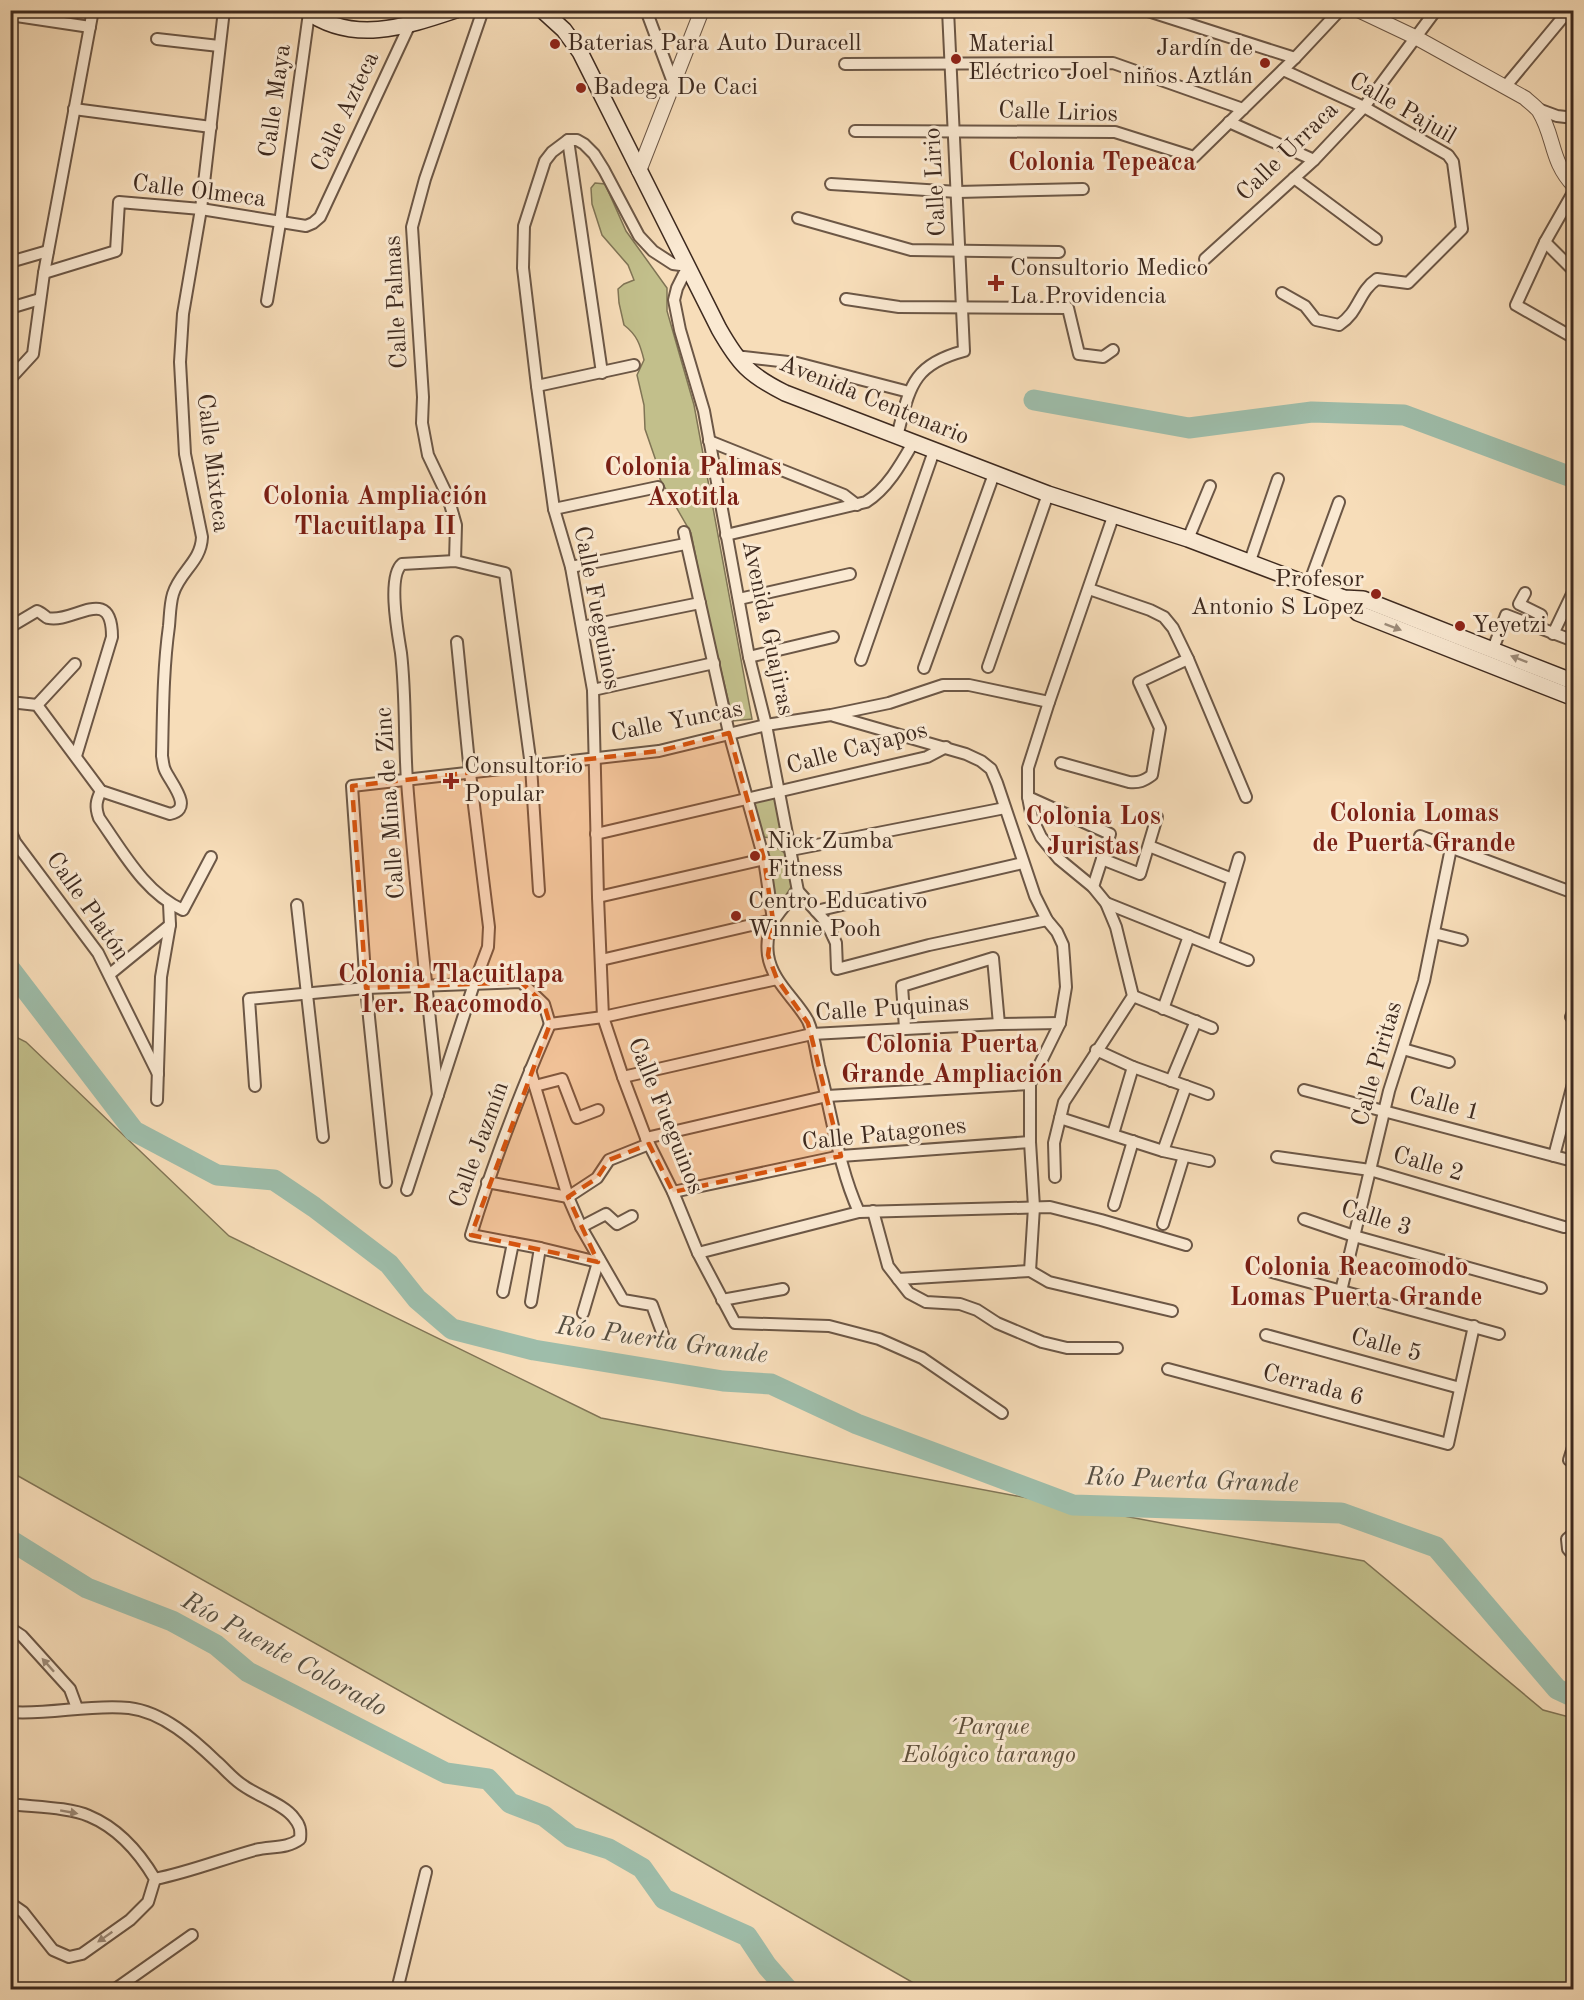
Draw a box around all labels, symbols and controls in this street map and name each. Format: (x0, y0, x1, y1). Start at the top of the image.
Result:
place label: Baterias Para Auto Duracell (567, 32, 862, 56)
place label: Material Eléctrico Joel (968, 33, 1109, 85)
marker: Baterias Para Auto Duracell (548, 37, 562, 51)
place label: Jardín de niños Aztlán (1123, 37, 1253, 89)
street label: Calle Maya (256, 43, 296, 159)
street label: Calle Azteca (308, 48, 384, 176)
marker: Material Eléctrico Joel (949, 52, 963, 66)
marker: Jardín de niños Aztlán (1258, 56, 1272, 70)
street label: Calle Pajuil (1344, 69, 1460, 149)
place label: Badega De Caci (593, 76, 758, 100)
marker: Badega De Caci (574, 81, 588, 95)
street label: Calle Urraca (1232, 98, 1344, 206)
street label: Calle Lirios (998, 99, 1118, 127)
street label: Calle Lirio (921, 127, 951, 237)
district label: Colonia Tepeaca (1008, 150, 1196, 176)
street label: Calle Olmeca (131, 172, 267, 212)
street label: Calle Palmas (382, 235, 412, 369)
place label: Consultorio Medico La Providencia (1010, 257, 1208, 309)
marker: Consultorio Medico La Providencia (987, 274, 1005, 292)
street label: Avenida Centenario (776, 352, 972, 450)
street label: Calle Mixteca (192, 392, 232, 534)
district label: Colonia Palmas Axotitla (604, 455, 782, 511)
district label: Colonia Ampliación Tlacuitlapa II (263, 484, 487, 540)
street label: Calle Fueguinos (568, 524, 624, 692)
street label: Avenida Guajiras (737, 538, 797, 718)
place label: Profesor Antonio S Lopez (1191, 568, 1364, 620)
marker: Profesor Antonio S Lopez (1369, 587, 1383, 601)
place label: Yeyetzi (1472, 614, 1547, 638)
marker: Yeyetzi (1453, 619, 1467, 633)
one-way arrow (1384, 623, 1402, 632)
one-way arrow (1510, 654, 1528, 664)
street label: Calle Yuncas (609, 697, 745, 747)
street label: Calle Mina de Zinc (372, 706, 410, 900)
street label: Calle Cayapos (784, 719, 930, 779)
place label: Consultorio Popular (464, 755, 583, 807)
marker: Consultorio Popular (442, 772, 460, 790)
district label: Colonia Lomas de Puerta Grande (1312, 801, 1516, 857)
district label: Colonia Los Juristas (1025, 804, 1161, 860)
place label: Nick Zumba Fitness (767, 830, 893, 882)
street label: Calle Platón (41, 848, 133, 966)
marker: Nick Zumba Fitness (748, 849, 762, 863)
place label: Centro Educativo Winnie Pooh (748, 890, 928, 942)
marker: Centro Educativo Winnie Pooh (729, 909, 743, 923)
district label: Colonia Tlacuitlapa 1er. Reacomodo (338, 962, 564, 1018)
street label: Calle Puquinas (814, 992, 970, 1026)
street label: Calle Piritas (1349, 999, 1407, 1129)
district label: Colonia Puerta Grande Ampliación (841, 1032, 1063, 1088)
street label: Calle Fueguinos (623, 1034, 707, 1198)
street label: Calle Jazmín (446, 1079, 514, 1211)
street label: Calle 1 (1406, 1084, 1482, 1126)
street label: Calle Patagones (801, 1114, 967, 1156)
street label: Calle 2 (1390, 1143, 1466, 1187)
street label: Calle 3 (1338, 1197, 1414, 1241)
district label: Colonia Reacomodo Lomas Puerta Grande (1230, 1255, 1482, 1311)
water label: Río Puerta Grande (553, 1313, 770, 1369)
street label: Calle 5 (1348, 1325, 1424, 1367)
street label: Cerrada 6 (1260, 1361, 1366, 1411)
water label: Río Puerta Grande (1084, 1464, 1299, 1498)
water label: Río Puente Colorado (176, 1587, 391, 1722)
one-way arrow (42, 1658, 55, 1673)
park label: ´Parque Eológico tarango (901, 1716, 1076, 1768)
one-way arrow (59, 1807, 78, 1816)
one-way arrow (97, 1931, 113, 1943)

